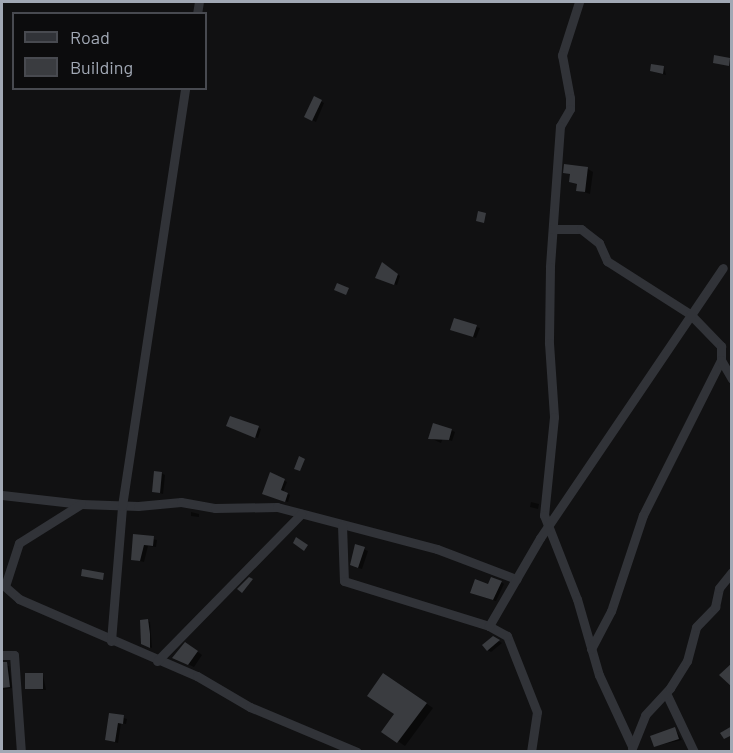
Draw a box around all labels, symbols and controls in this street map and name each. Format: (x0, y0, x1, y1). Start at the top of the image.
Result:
legend (12, 12, 207, 90)
text: Road (70, 26, 110, 48)
text: Building (70, 56, 133, 78)

